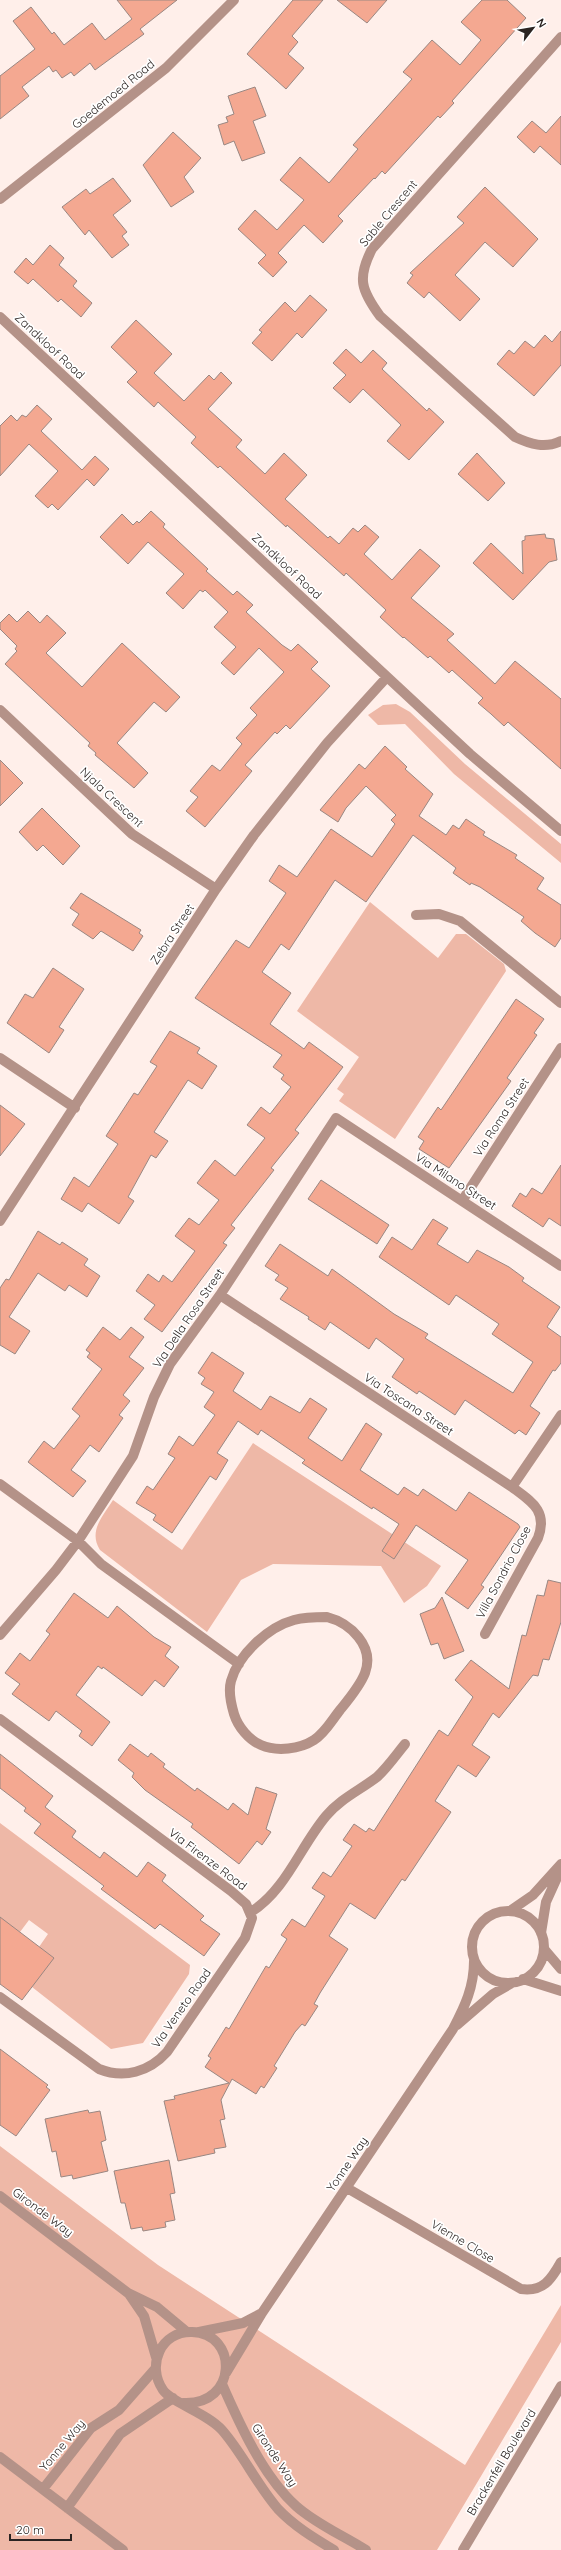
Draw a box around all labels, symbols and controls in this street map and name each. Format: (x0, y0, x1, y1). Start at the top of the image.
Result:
north arrow (513, 8, 553, 48)
text: N (533, 16, 550, 30)
street label: Goedemoed Road (69, 56, 157, 132)
street label: Sable Crescent (356, 177, 420, 249)
street label: Zandkloof Road (12, 310, 88, 382)
street label: Zandkloof Road (249, 530, 325, 602)
street label: Njala Crescent (77, 764, 147, 830)
street label: Zebra Street (147, 901, 197, 967)
street label: Via Roma Street (470, 1075, 532, 1159)
street label: Via Milano Street (413, 1149, 499, 1213)
street label: Via Della Rosa Street (149, 1265, 227, 1371)
street label: Via Toscana Street (361, 1370, 457, 1438)
street label: Villa Sondrio Close (472, 1523, 534, 1621)
street label: Via Firenze Road (166, 1825, 250, 1893)
street label: Via Veneto Road (148, 1965, 214, 2051)
street label: Yonne Way (323, 2134, 371, 2194)
street label: Gironde Way (10, 2184, 76, 2240)
street label: Vienne Close (429, 2216, 498, 2266)
street label: Brackenfell Boulevard (463, 2406, 539, 2518)
street label: Yonne Way (36, 2416, 88, 2474)
street label: Gironde Way (249, 2421, 301, 2489)
scale bar (10, 2516, 71, 2542)
text: 20 m (16, 2522, 44, 2537)

